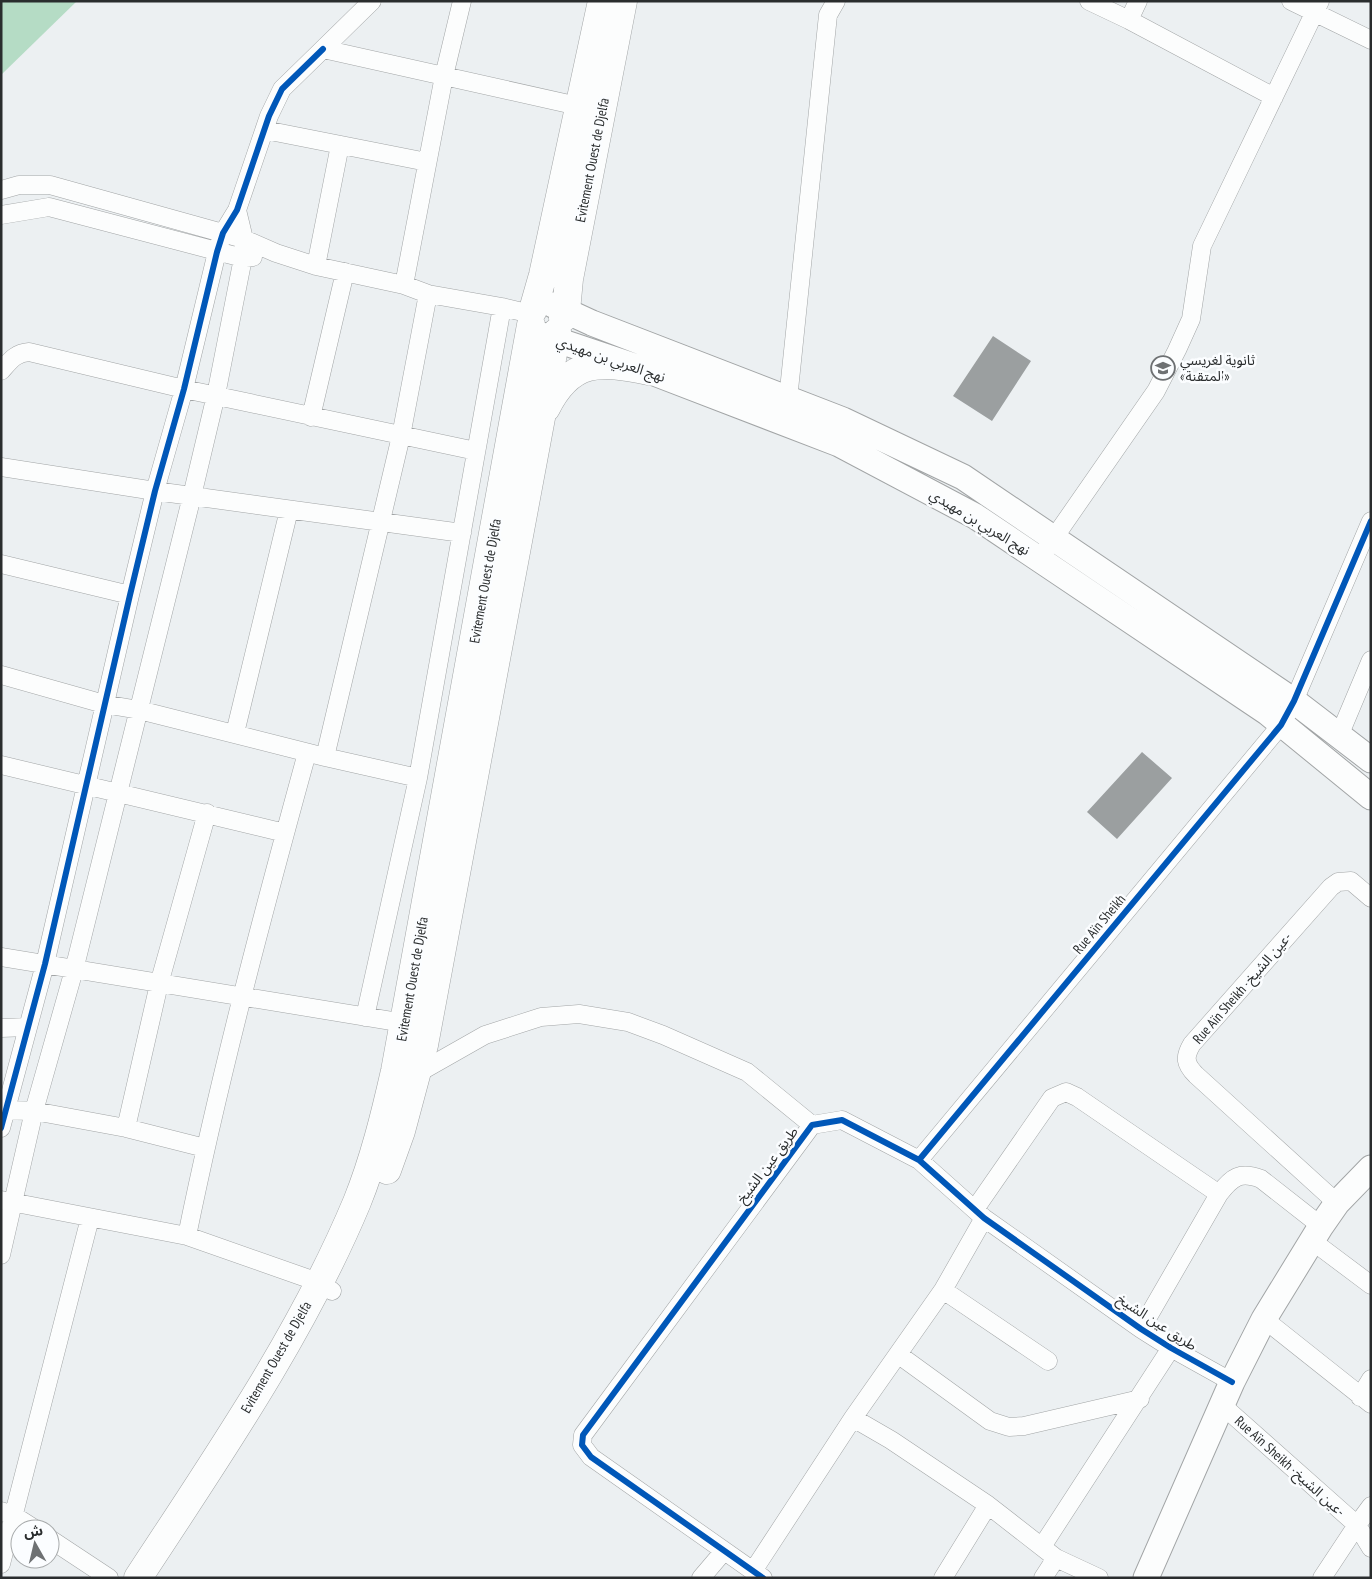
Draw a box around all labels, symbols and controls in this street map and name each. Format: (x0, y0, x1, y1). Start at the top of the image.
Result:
street label: Evitement Ouest de Djelfa (571, 96, 613, 224)
street label: نهج العربي بن مهيدي (553, 332, 668, 388)
place label: ثانوية لغريسي «المتقنة» (1180, 351, 1255, 385)
school or university icon: ثانوية لغريسي «المتقنة» (1150, 355, 1176, 381)
street label: نهج العربي بن مهيدي (925, 485, 1034, 561)
street label: Evitement Ouest de Djelfa (465, 517, 505, 645)
street label: Rue Aïn Sheikh (1069, 890, 1129, 958)
street label: Evitement Ouest de Djelfa (392, 915, 432, 1043)
street label: Rue Aïn Sheikh -عين الشيخ- (1189, 928, 1297, 1049)
street label: طريق عين الشيخ (732, 1123, 803, 1208)
street label: طريق عين الشيخ (1113, 1289, 1200, 1356)
street label: Evitement Ouest de Djelfa (237, 1298, 315, 1416)
street label: Rue Aïn Sheikh -عين الشيخ- (1230, 1412, 1349, 1522)
north arrow (10, 1519, 60, 1569)
text: ش (22, 1521, 44, 1541)

